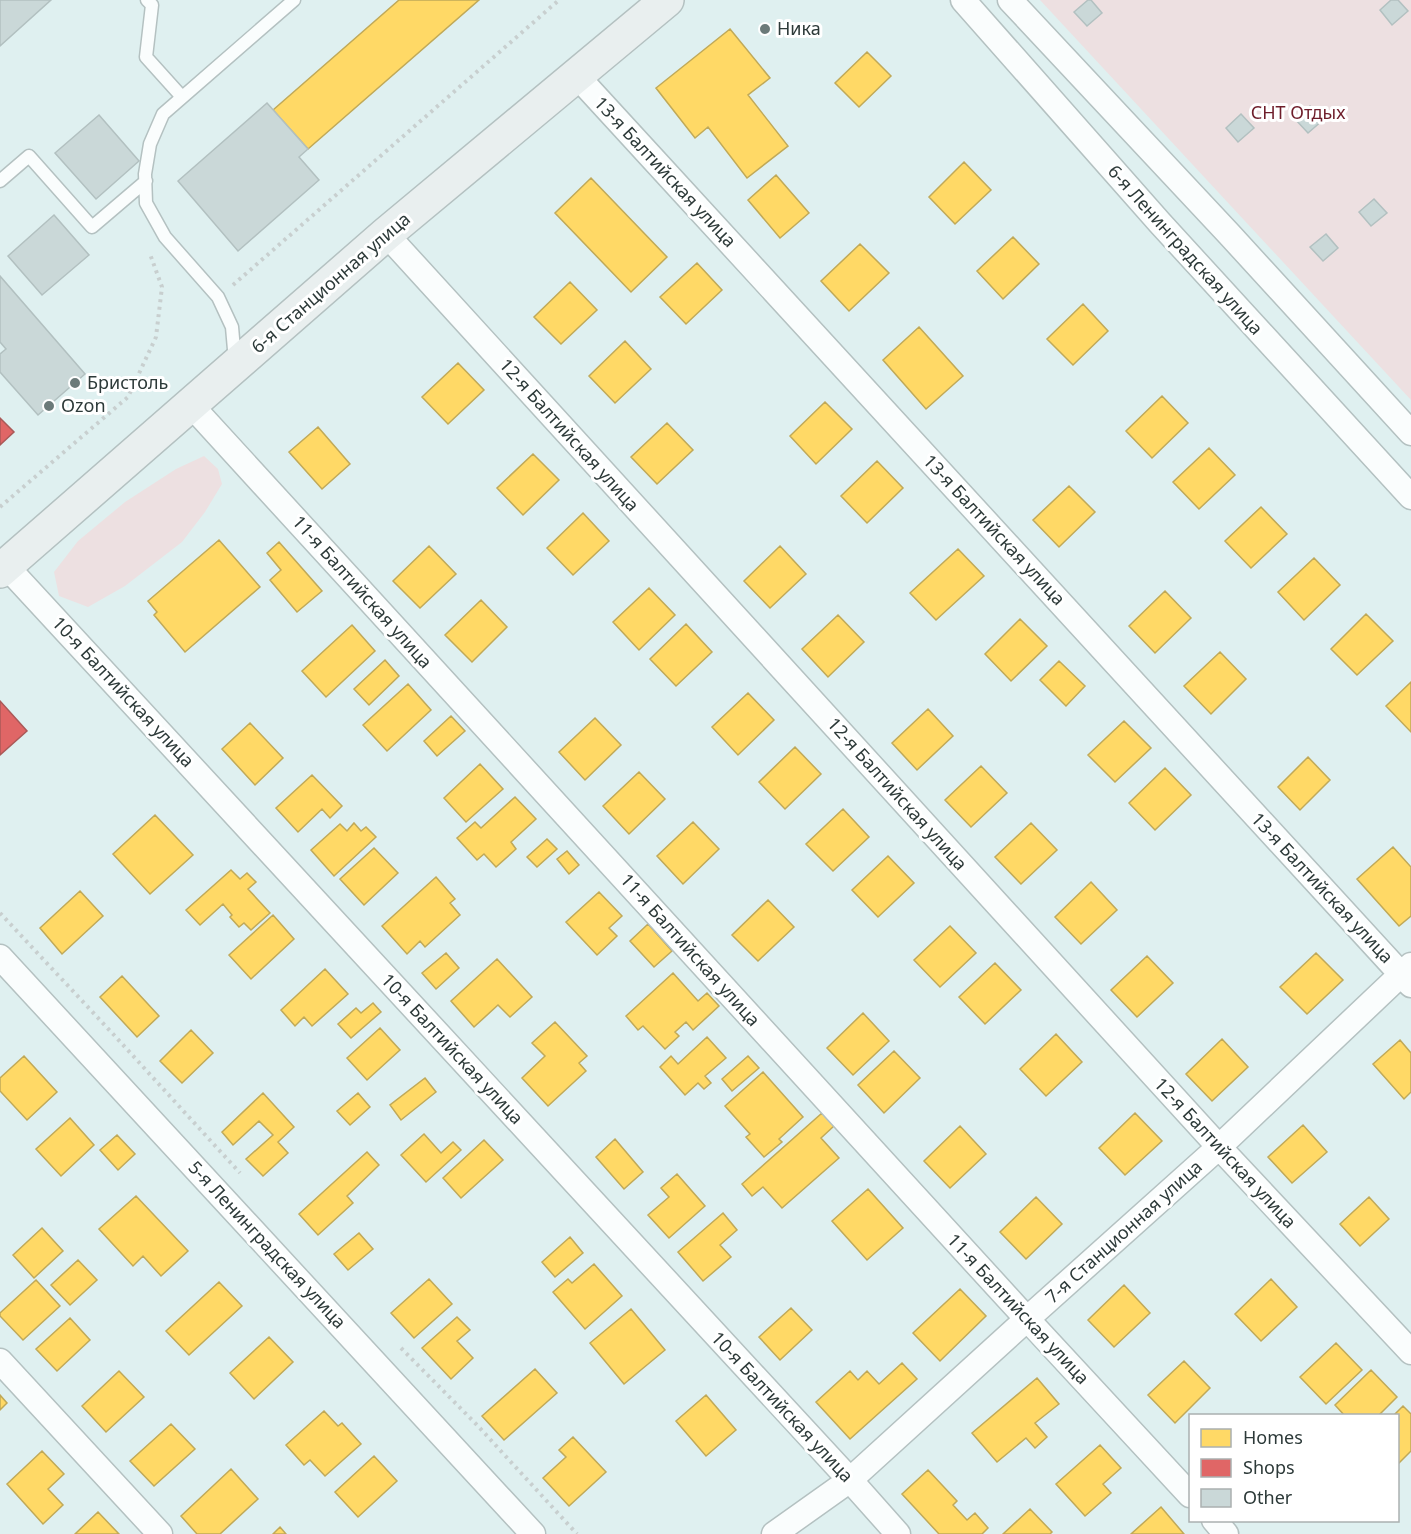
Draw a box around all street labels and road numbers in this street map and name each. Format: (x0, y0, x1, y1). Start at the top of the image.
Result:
street label: 13-я Балтийская улица (589, 91, 742, 252)
street label: 6-я Ленинградская улица (1103, 159, 1269, 339)
street label: 6-я Станционная улица (246, 207, 415, 358)
street label: 12-я Балтийская улица (495, 353, 645, 516)
street label: 13-я Балтийская улица (918, 449, 1071, 610)
street label: 11-я Балтийская улица (288, 510, 438, 673)
street label: 10-я Балтийская улица (47, 611, 200, 772)
street label: 12-я Балтийская улица (823, 712, 973, 875)
street label: 13-я Балтийская улица (1246, 807, 1399, 968)
street label: 11-я Балтийская улица (616, 868, 766, 1031)
street label: 10-я Балтийская улица (376, 968, 529, 1129)
street label: 12-я Балтийская улица (1149, 1072, 1302, 1233)
street label: 7-я Станционная улица (1040, 1154, 1207, 1308)
street label: 5-я Ленинградская улица (184, 1155, 352, 1333)
street label: 11-я Балтийская улица (942, 1228, 1095, 1389)
street label: 10-я Балтийская улица (706, 1326, 859, 1487)

